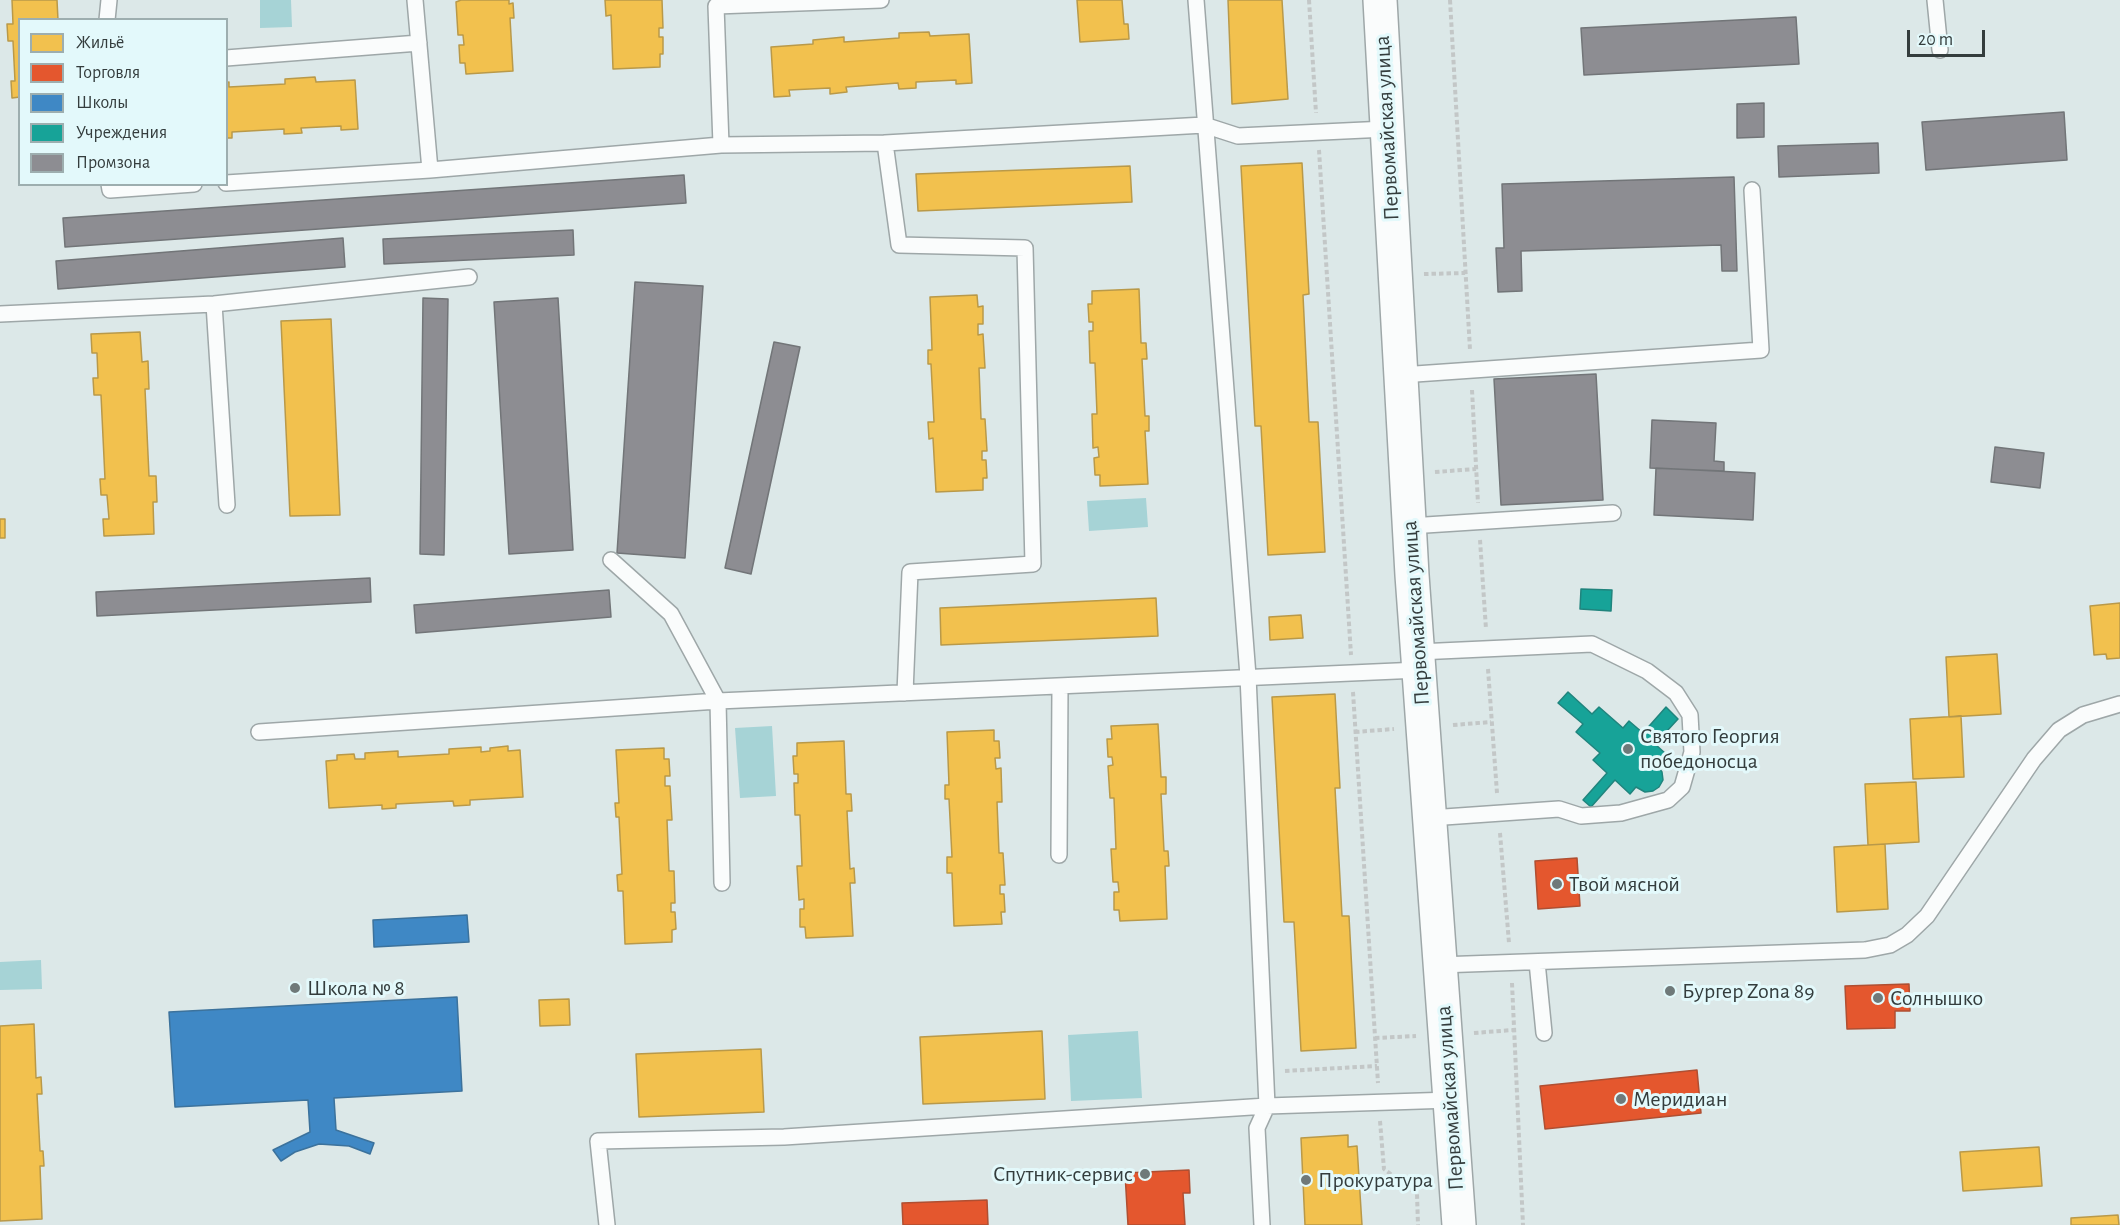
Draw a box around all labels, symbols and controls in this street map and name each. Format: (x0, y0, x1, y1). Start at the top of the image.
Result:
legend (18, 18, 228, 186)
scale bar (1910, 18, 1988, 56)
text: 20 m (1918, 31, 1953, 49)
text: Жильё (76, 34, 124, 52)
street label: Первомайская улица (1369, 35, 1405, 221)
text: Торговля (76, 64, 140, 82)
text: Школы (76, 94, 128, 112)
text: Учреждения (76, 124, 167, 142)
text: Промзона (76, 154, 150, 172)
street label: Первомайская улица (1396, 520, 1436, 706)
place label: Святого Георгия победоносца (1640, 723, 1780, 774)
marker: Святого Георгия победоносца (1621, 742, 1635, 756)
place label: Твой мясной (1569, 871, 1680, 897)
marker: Твой мясной (1550, 877, 1564, 891)
place label: Школа № 8 (307, 975, 405, 1001)
place label: Бургер Zona 89 (1682, 978, 1814, 1004)
marker: Школа № 8 (288, 981, 302, 995)
marker: Бургер Zona 89 (1663, 984, 1677, 998)
place label: Солнышко (1890, 985, 1983, 1011)
marker: Солнышко (1871, 991, 1885, 1005)
street label: Первомайская улица (1430, 1005, 1470, 1191)
place label: Меридиан (1633, 1086, 1727, 1112)
marker: Меридиан (1614, 1092, 1628, 1106)
place label: Спутник-сервис (993, 1161, 1133, 1187)
marker: Спутник-сервис (1138, 1167, 1152, 1181)
place label: Прокуратура (1318, 1167, 1433, 1193)
marker: Прокуратура (1299, 1173, 1313, 1187)

